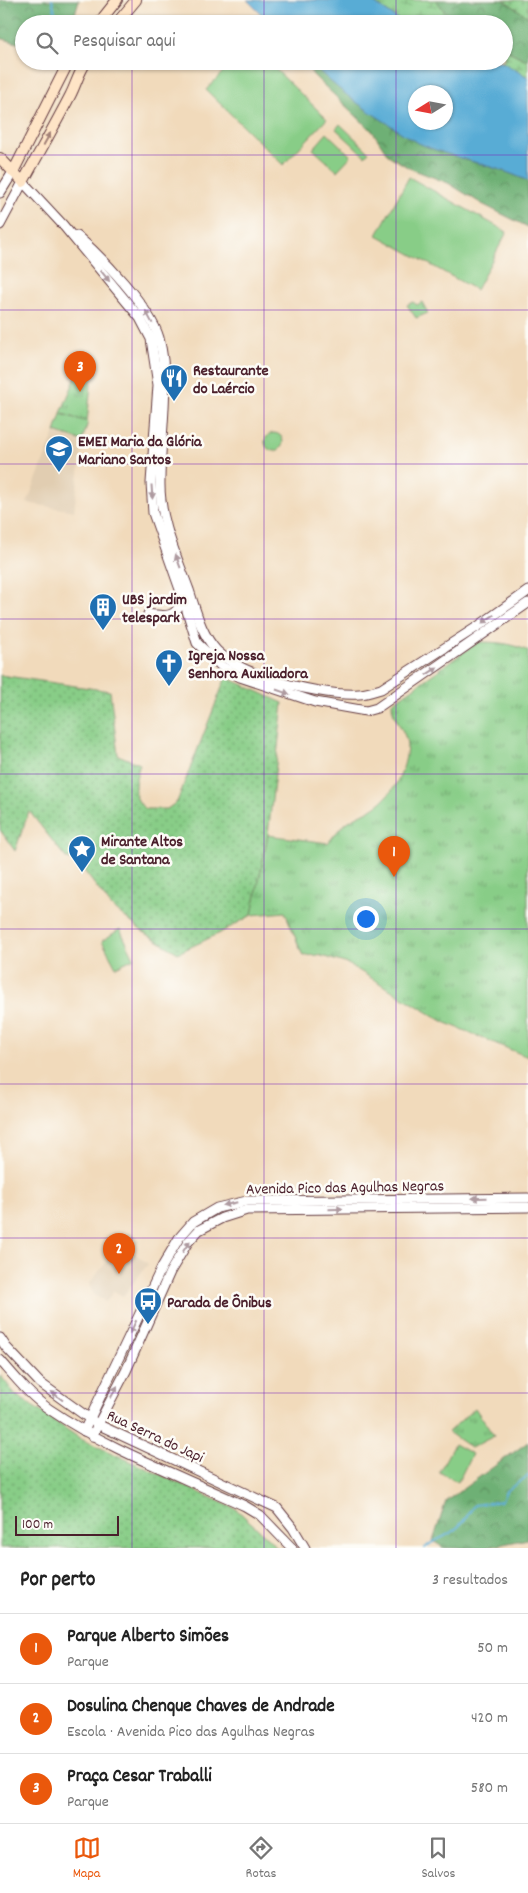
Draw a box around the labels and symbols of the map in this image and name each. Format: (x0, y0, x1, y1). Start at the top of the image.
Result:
north arrow (408, 85, 453, 130)
one-way arrow (42, 133, 51, 146)
one-way arrow (100, 269, 111, 282)
one-way arrow (145, 310, 153, 325)
pin: 3 (64, 351, 96, 392)
place label: Restaurante do Laércio (193, 360, 269, 401)
restaurant icon: Restaurante do Laércio (159, 363, 189, 402)
place label: EMEI Maria da Glória Mariano Santos (78, 431, 203, 472)
school or university icon: EMEI Maria da Glória Mariano Santos (44, 434, 74, 473)
one-way arrow (148, 485, 156, 501)
one-way arrow (174, 554, 181, 569)
place label: UBS jardim telespark (122, 589, 187, 630)
building icon: UBS jardim telespark (88, 592, 118, 631)
one-way arrow (481, 614, 495, 624)
place label: Igreja Nossa Senhora Auxiliadora (188, 645, 309, 686)
church icon: Igreja Nossa Senhora Auxiliadora (154, 648, 184, 687)
one-way arrow (425, 666, 439, 676)
one-way arrow (276, 689, 291, 696)
place label: Mirante Altos de Santana (101, 831, 183, 872)
place icon: Mirante Altos de Santana (67, 834, 97, 873)
pin: 1 (378, 836, 410, 877)
your location (353, 906, 379, 932)
street label: Avenida Pico das Agulhas Negras (246, 1175, 445, 1202)
one-way arrow (471, 1195, 487, 1203)
one-way arrow (222, 1201, 237, 1209)
one-way arrow (329, 1205, 345, 1213)
pin: 2 (103, 1233, 135, 1274)
one-way arrow (181, 1240, 191, 1253)
bus stop icon: Parada de Ônibus (133, 1286, 163, 1325)
place label: Parada de Ônibus (167, 1292, 272, 1315)
one-way arrow (129, 1320, 137, 1334)
one-way arrow (110, 1386, 119, 1399)
one-way arrow (50, 1391, 64, 1401)
street label: Rua Serra do Japi (103, 1405, 207, 1470)
scale bar (15, 1513, 119, 1536)

